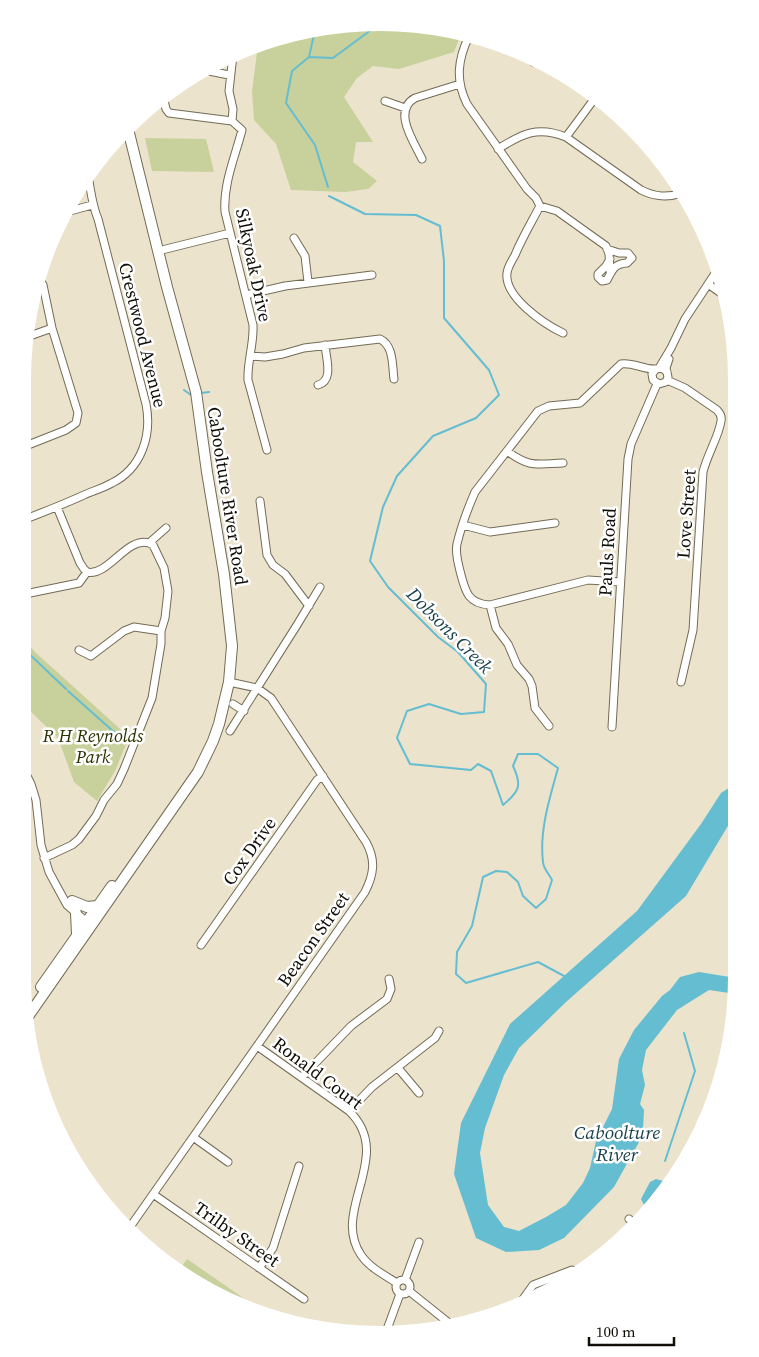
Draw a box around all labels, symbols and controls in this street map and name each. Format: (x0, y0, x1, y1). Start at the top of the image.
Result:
street label: Silkyoak Drive (230, 206, 278, 324)
street label: Crestwood Avenue (113, 260, 173, 410)
street label: Caboolture River Road (202, 405, 254, 587)
street label: Love Street (670, 468, 702, 559)
street label: Pauls Road (592, 507, 622, 597)
water label: Dobsons Creek (400, 580, 499, 679)
park label: R H Reynolds Park (42, 723, 144, 769)
street label: Cox Drive (216, 812, 282, 890)
street label: Beacon Street (271, 887, 355, 991)
street label: Ronald Court (268, 1031, 368, 1115)
water label: Caboolture River (574, 1119, 660, 1167)
street label: Trilby Street (189, 1195, 285, 1273)
scale bar (589, 1314, 674, 1346)
text: 100 m (596, 1321, 636, 1342)

